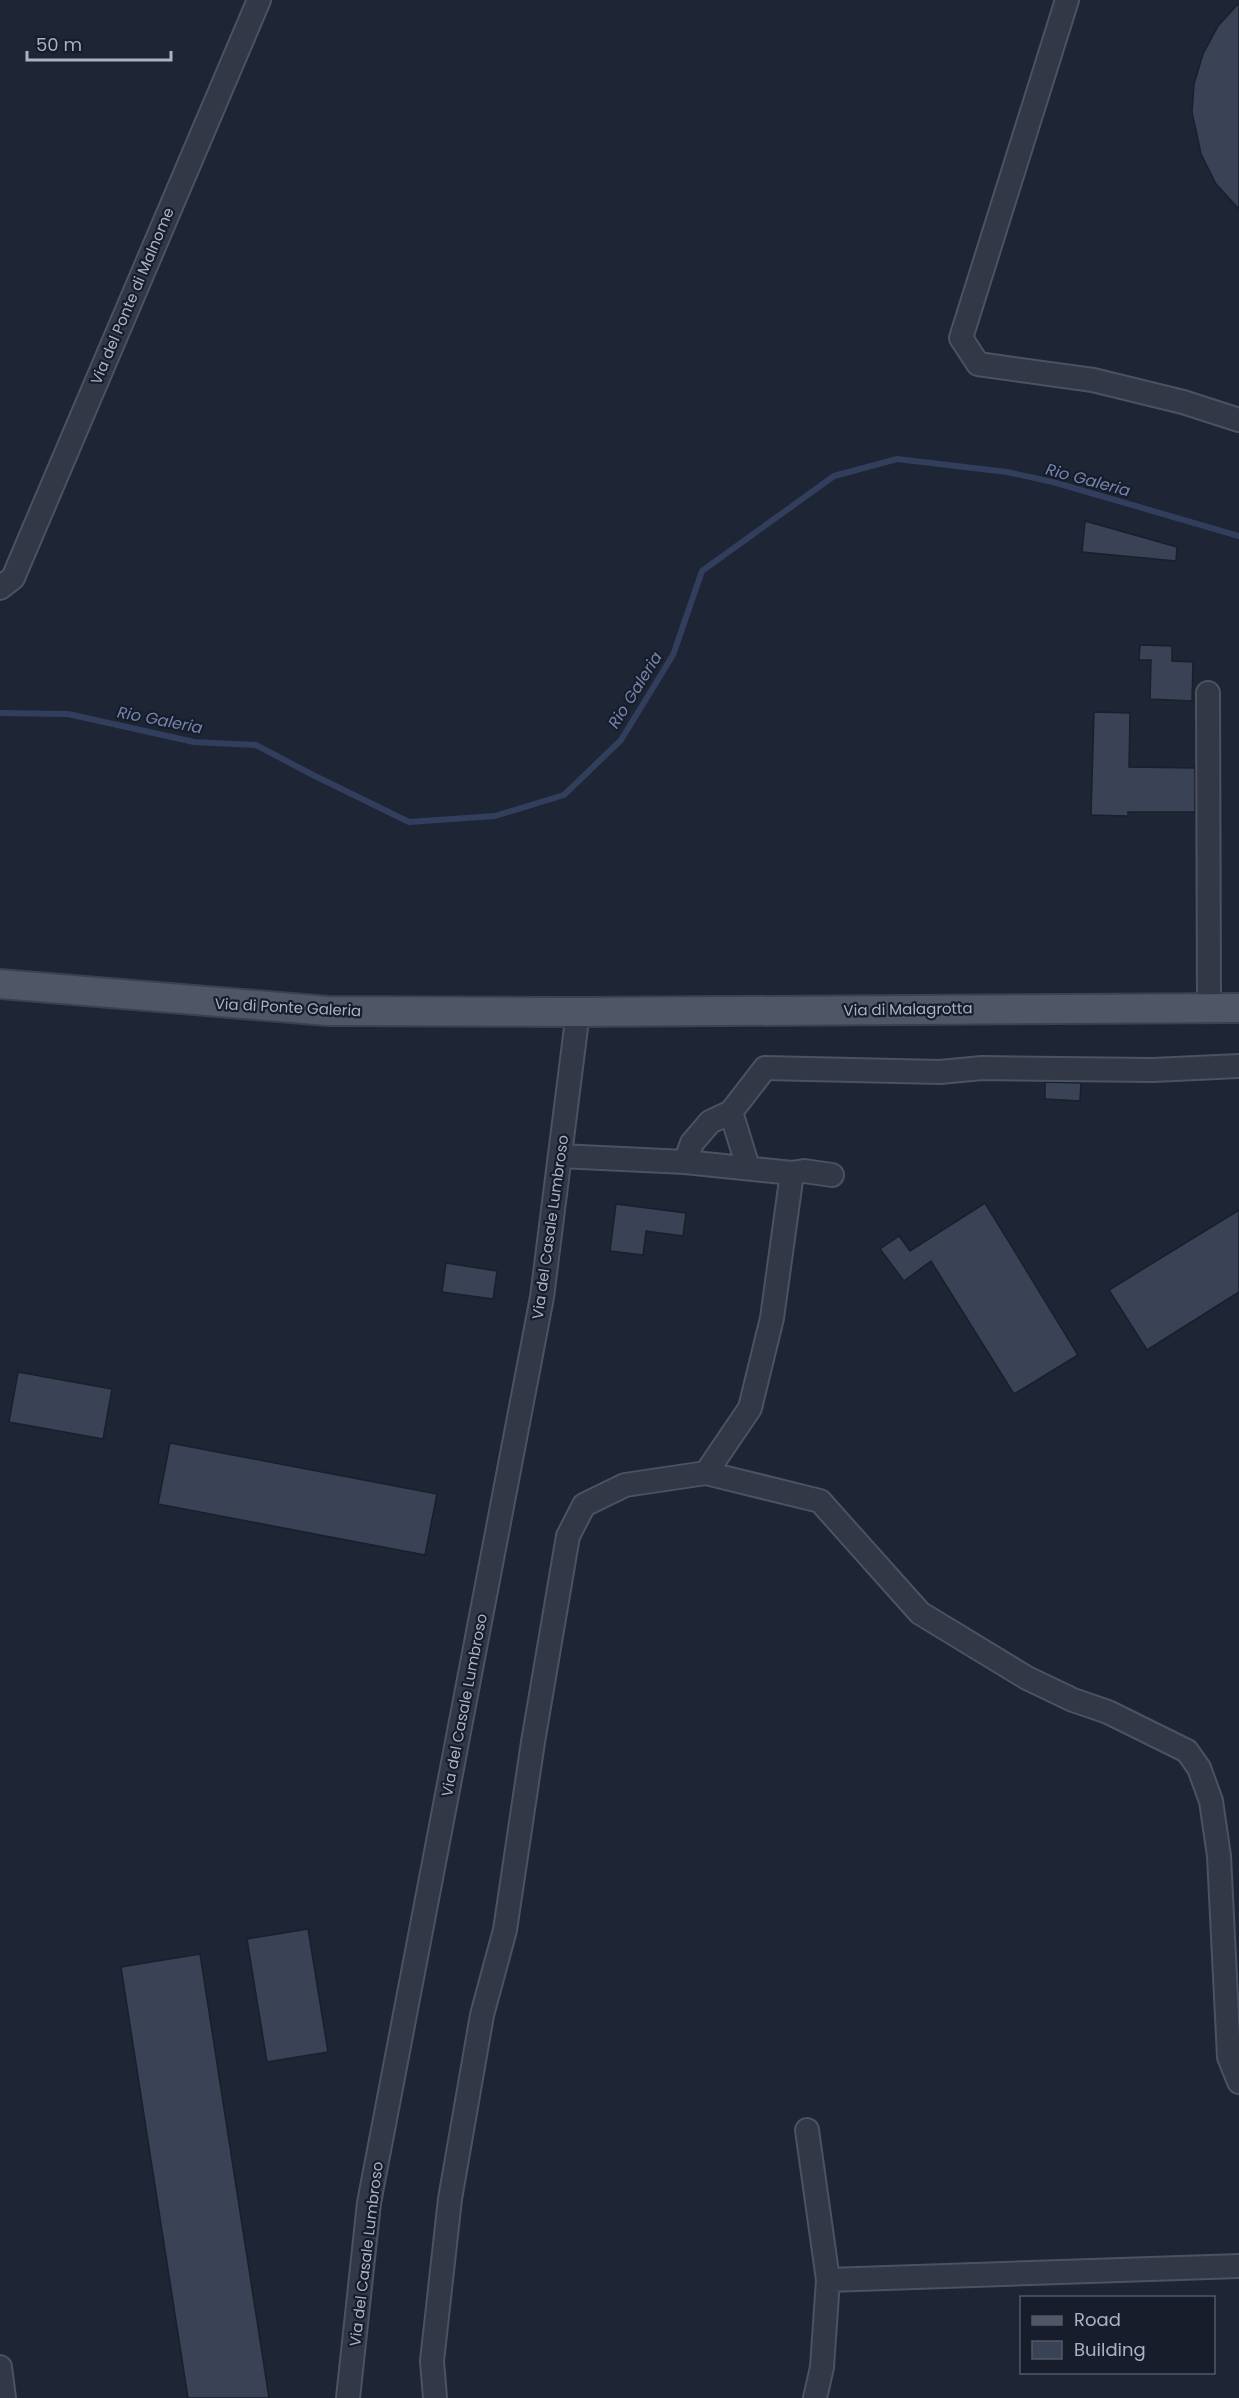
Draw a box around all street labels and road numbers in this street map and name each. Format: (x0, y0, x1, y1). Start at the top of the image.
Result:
street label: Via del Ponte di Malnome (85, 204, 179, 388)
street label: Via di Ponte Galeria (214, 993, 362, 1021)
street label: Via di Malagrotta (843, 997, 973, 1021)
street label: Via del Casale Lumbroso (527, 1133, 573, 1321)
street label: Via del Casale Lumbroso (436, 1612, 492, 1798)
street label: Via del Casale Lumbroso (344, 2160, 388, 2348)

